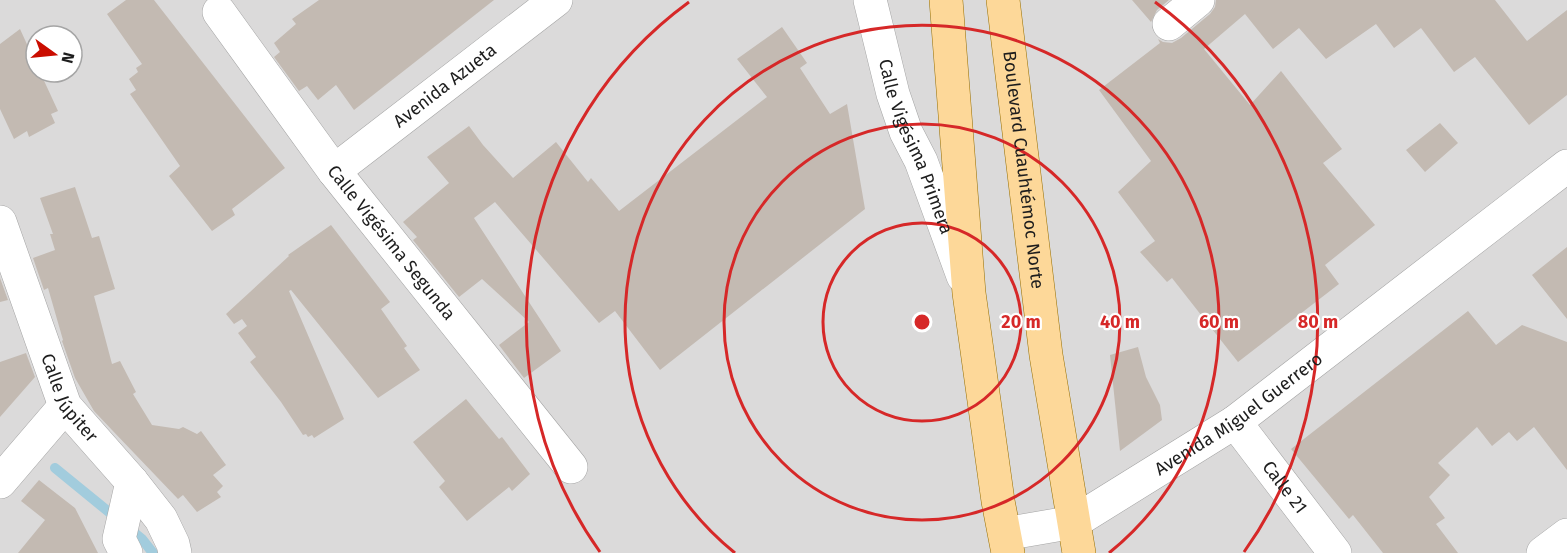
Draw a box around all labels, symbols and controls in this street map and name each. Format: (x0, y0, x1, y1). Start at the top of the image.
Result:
north arrow (24, 24, 84, 84)
street label: Avenida Azueta (389, 39, 501, 132)
text: N (57, 50, 79, 65)
street label: Boulevard Cuauhtémoc Norte (998, 50, 1049, 290)
street label: Calle Vigésima Primera (874, 57, 958, 237)
street label: Calle Vigésima Segunda (323, 161, 460, 325)
text: 20 m (1001, 311, 1041, 333)
text: 40 m (1100, 311, 1140, 333)
text: 60 m (1199, 311, 1239, 333)
text: 80 m (1298, 311, 1338, 333)
centre of rings (912, 312, 932, 332)
street label: Avenida Miguel Guerrero (1150, 348, 1327, 480)
street label: Calle Júpiter (36, 351, 103, 447)
street label: Calle 21 (1258, 456, 1312, 518)

